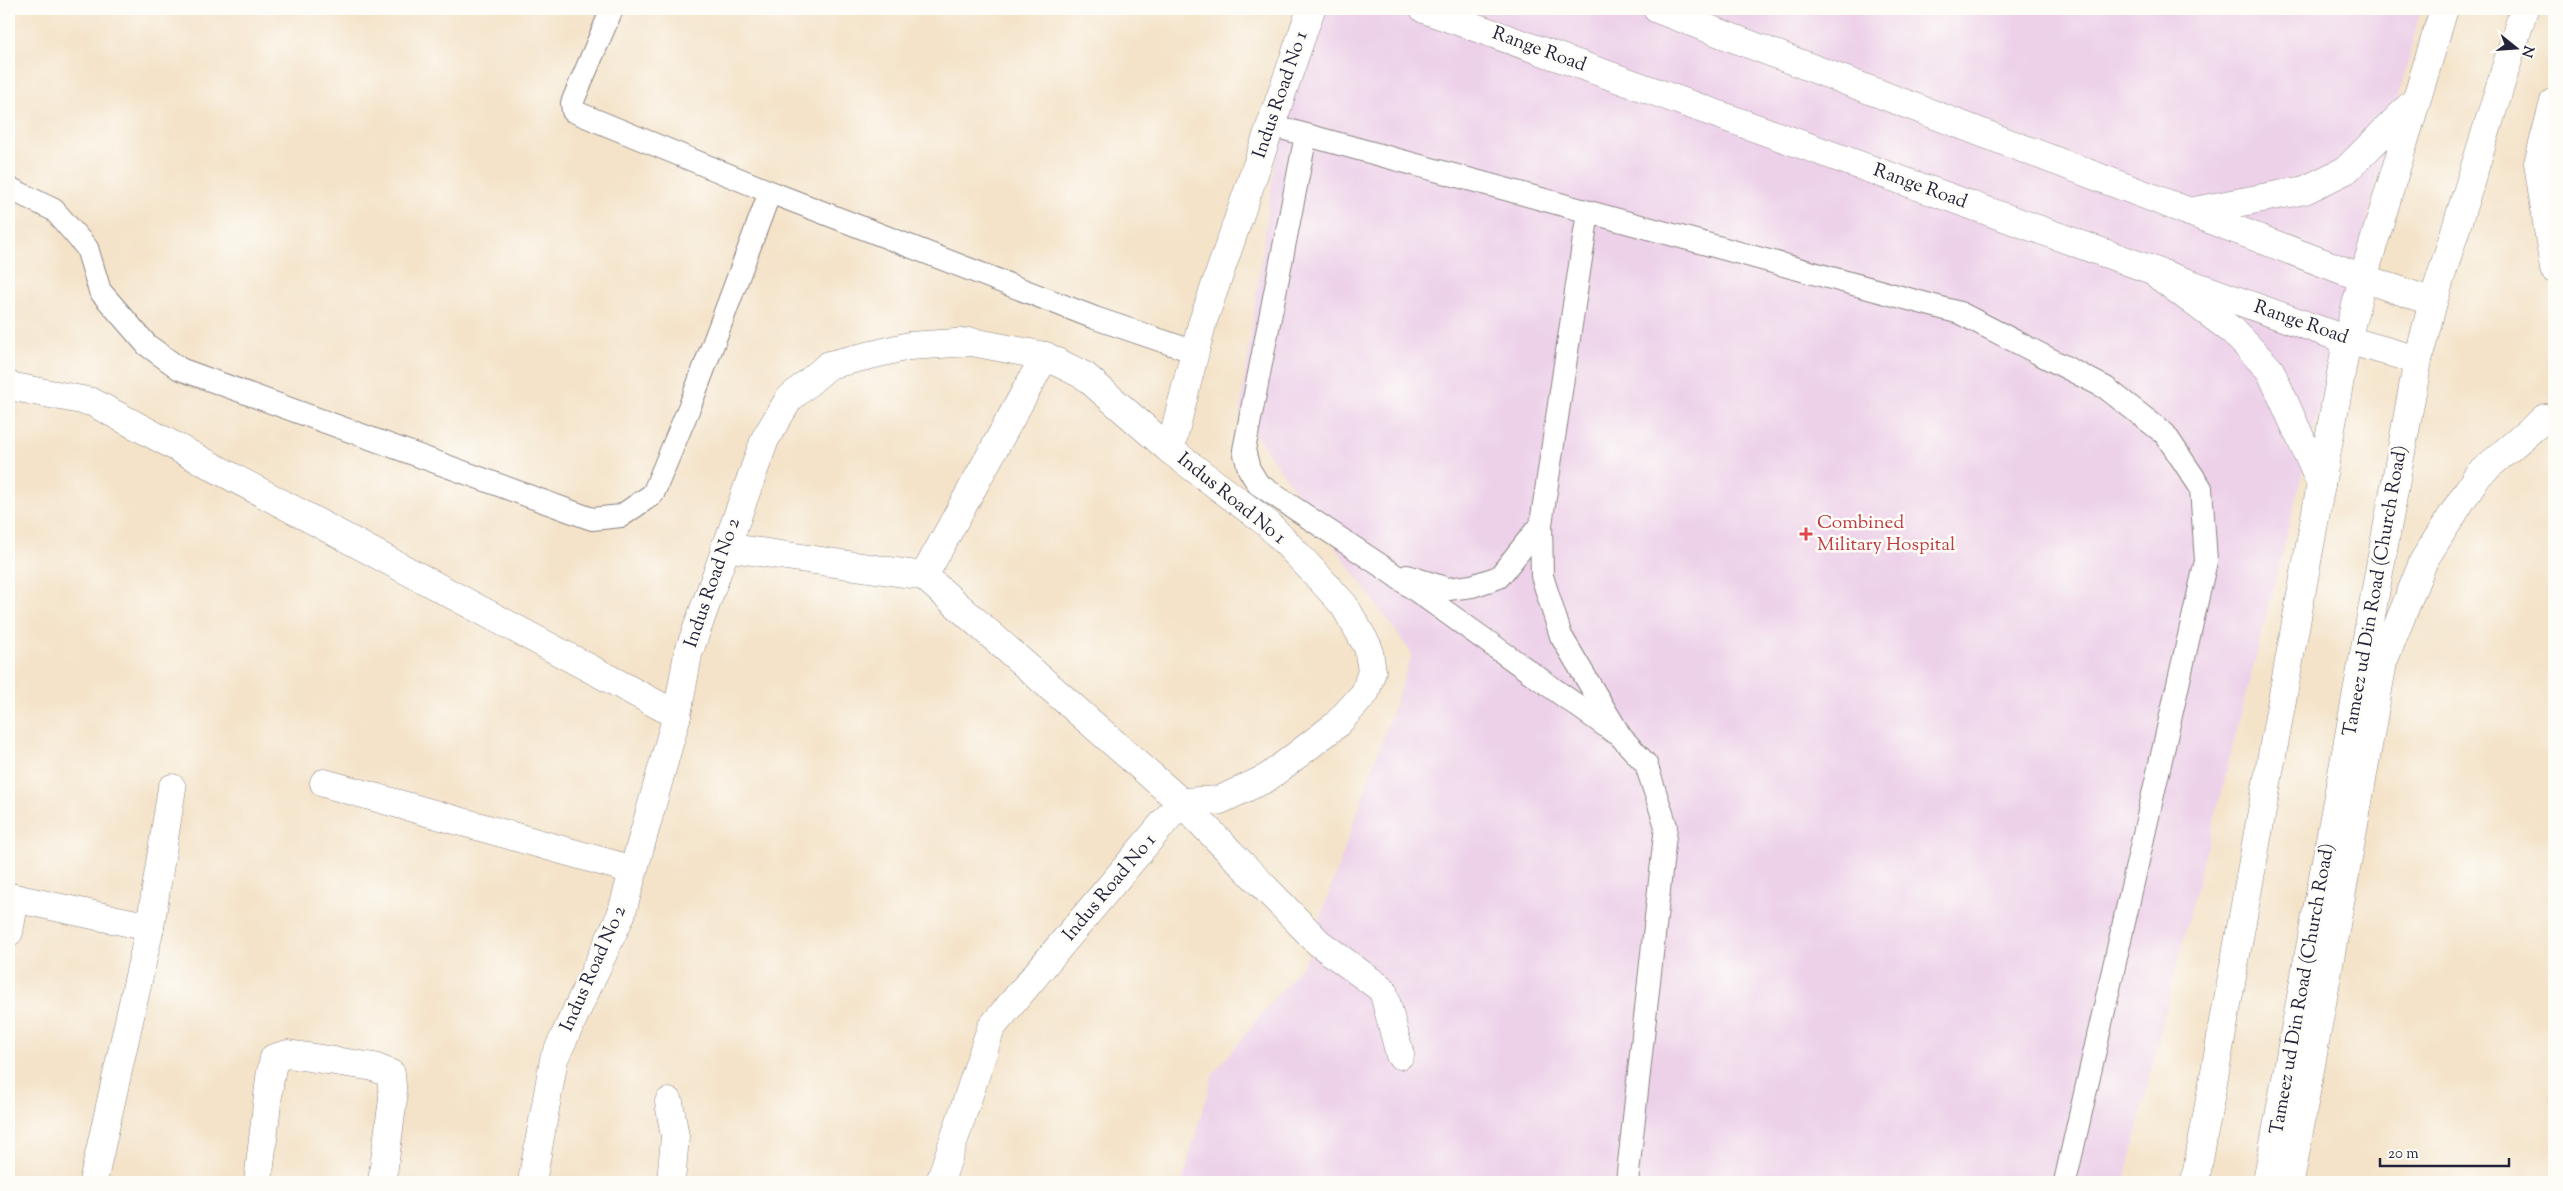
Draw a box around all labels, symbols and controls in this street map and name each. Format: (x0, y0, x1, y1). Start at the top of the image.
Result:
street label: Range Road (1488, 21, 1590, 80)
north arrow (2490, 22, 2540, 72)
street label: Indus Road No 1 (1247, 27, 1316, 162)
text: N (2515, 43, 2538, 59)
street label: Range Road (1869, 158, 1971, 217)
street label: Range Road (2250, 294, 2352, 352)
street label: Tameez ud Din Road (Church Road) (2337, 443, 2415, 739)
street label: Indus Road No 1 (1171, 447, 1292, 552)
place label: Combined Military Hospital (1817, 510, 1955, 559)
street label: Indus Road No 2 (678, 515, 748, 651)
marker: Combined Military Hospital (1799, 527, 1813, 541)
street label: Indus Road No 1 (1057, 828, 1163, 948)
street label: Tameez ud Din Road (Church Road) (2264, 841, 2342, 1137)
street label: Indus Road No 2 (554, 902, 634, 1036)
scale bar (2380, 1136, 2509, 1168)
text: 20 m (2388, 1144, 2419, 1165)

